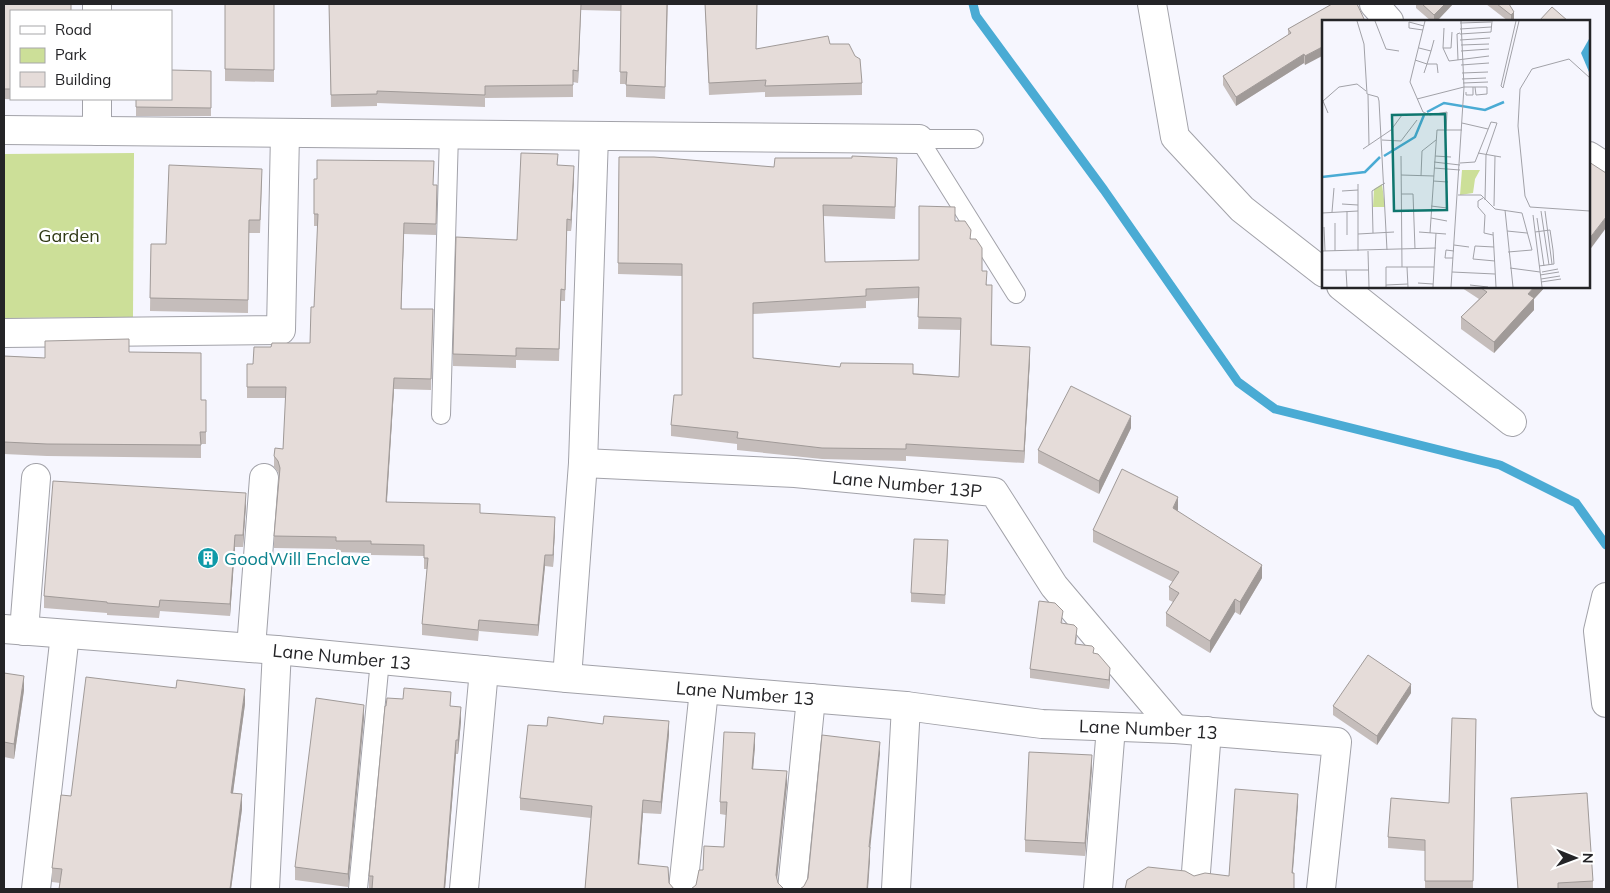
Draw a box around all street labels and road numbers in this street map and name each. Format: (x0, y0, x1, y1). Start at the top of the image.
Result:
street label: Lane Number 13P (831, 465, 983, 502)
street label: Lane Number 13 (272, 638, 412, 674)
street label: Lane Number 13 (675, 676, 815, 710)
street label: Lane Number 13 (1079, 714, 1219, 744)

